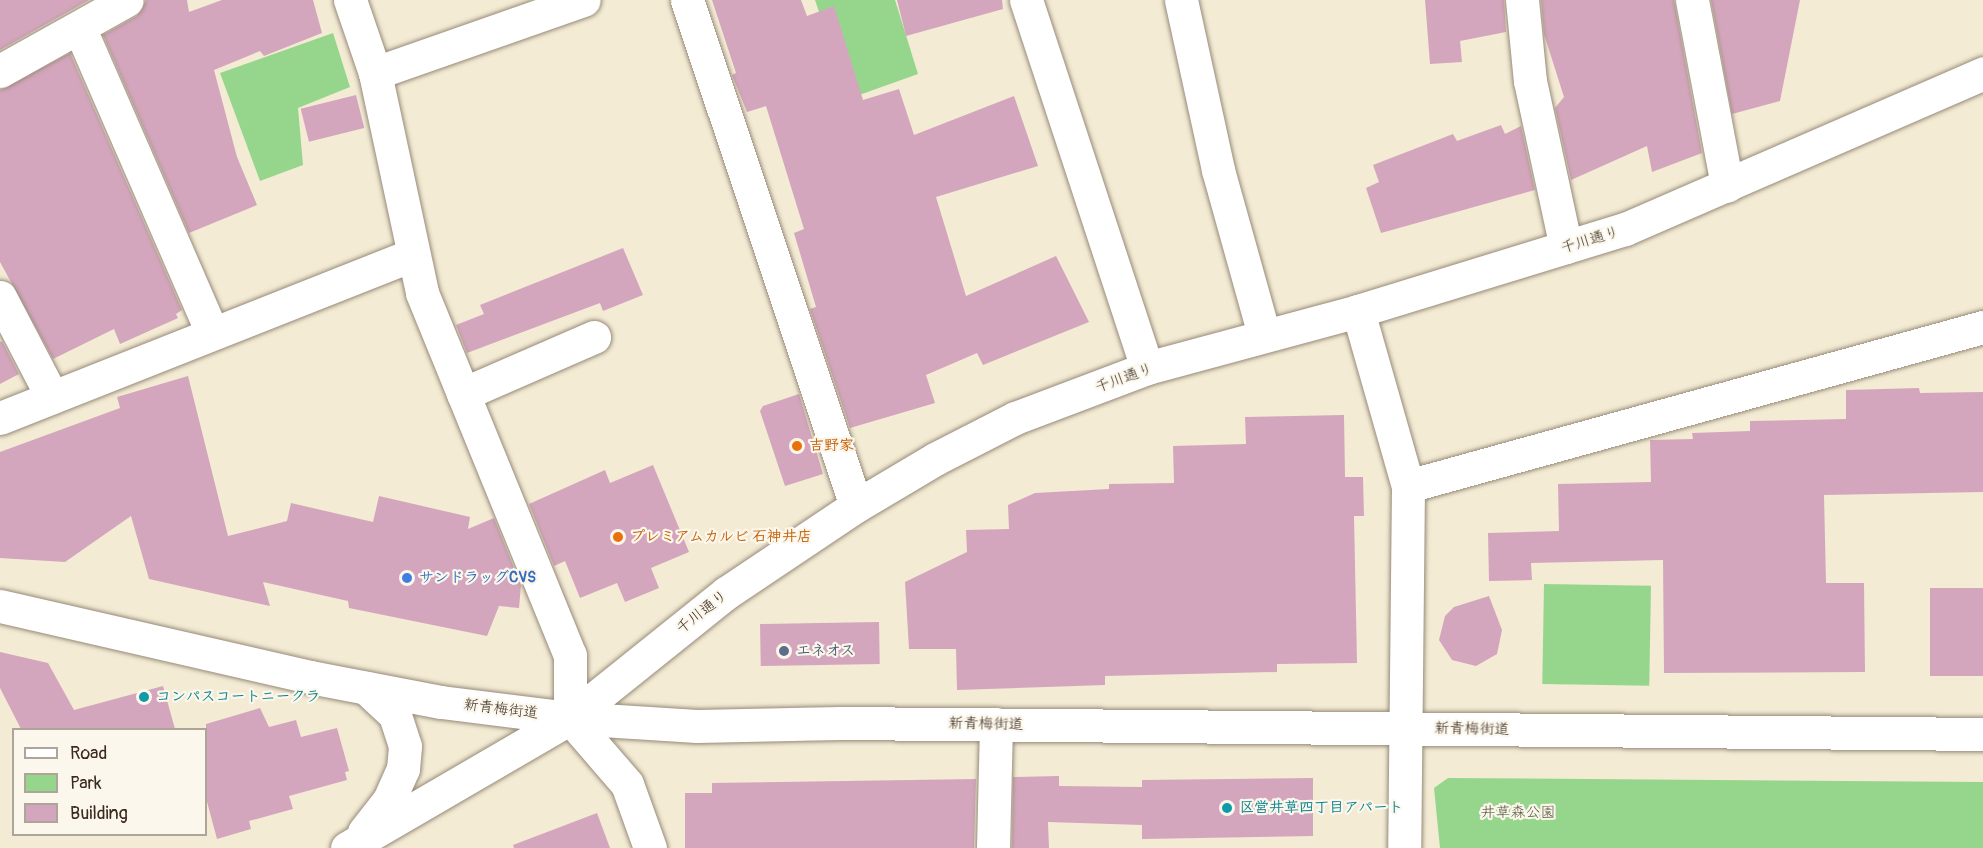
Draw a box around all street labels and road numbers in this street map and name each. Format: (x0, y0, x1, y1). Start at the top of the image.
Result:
street label: 千川通り (1559, 223, 1621, 257)
street label: 千川通り (1093, 359, 1155, 397)
street label: 千川通り (673, 586, 731, 638)
street label: 新青梅街道 (463, 695, 539, 723)
street label: 新青梅街道 (948, 714, 1024, 734)
street label: 新青梅街道 (1434, 719, 1510, 739)

